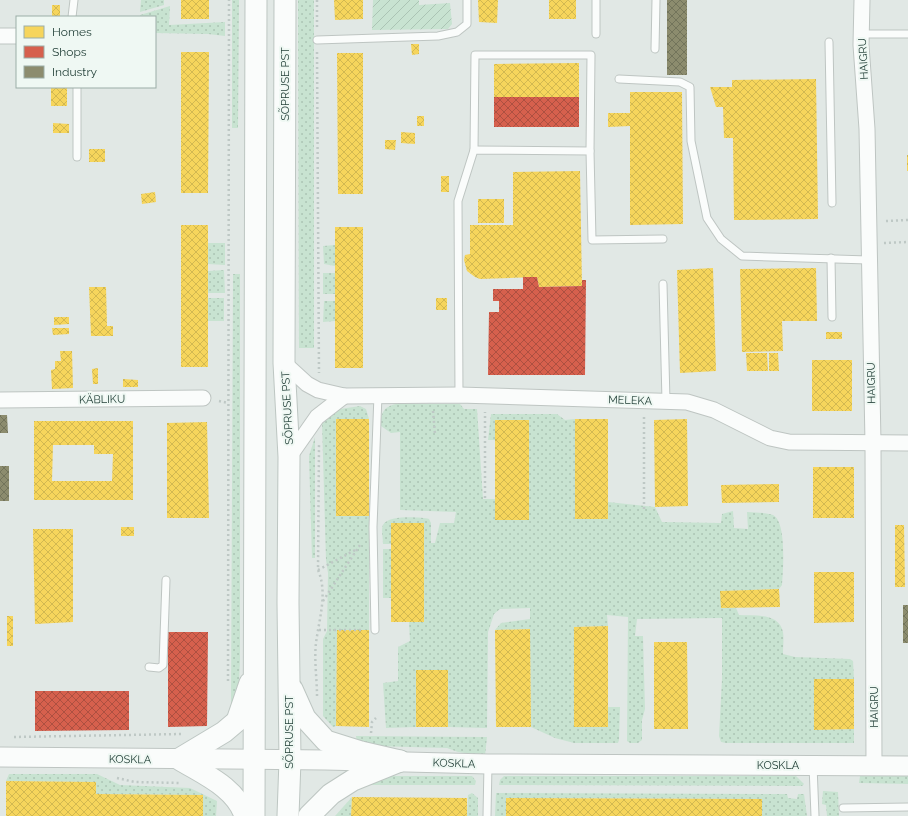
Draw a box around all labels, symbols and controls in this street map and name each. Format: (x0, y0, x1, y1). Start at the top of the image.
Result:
legend (16, 16, 156, 88)
text: Homes (52, 25, 92, 39)
street label: HAIGRU (856, 38, 871, 80)
text: Shops (52, 45, 87, 59)
street label: SÕPRUSE PST (278, 47, 292, 121)
text: Industry (52, 65, 98, 79)
street label: HAIGRU (865, 362, 878, 404)
street label: SÕPRUSE PST (278, 371, 296, 445)
street label: KÄBLIKU (79, 393, 125, 406)
street label: MELEKA (608, 393, 653, 408)
street label: HAIGRU (868, 686, 881, 728)
street label: SÕPRUSE PST (282, 695, 296, 769)
street label: KOSKLA (109, 753, 152, 766)
street label: KOSKLA (433, 756, 476, 771)
street label: KOSKLA (757, 759, 800, 772)

